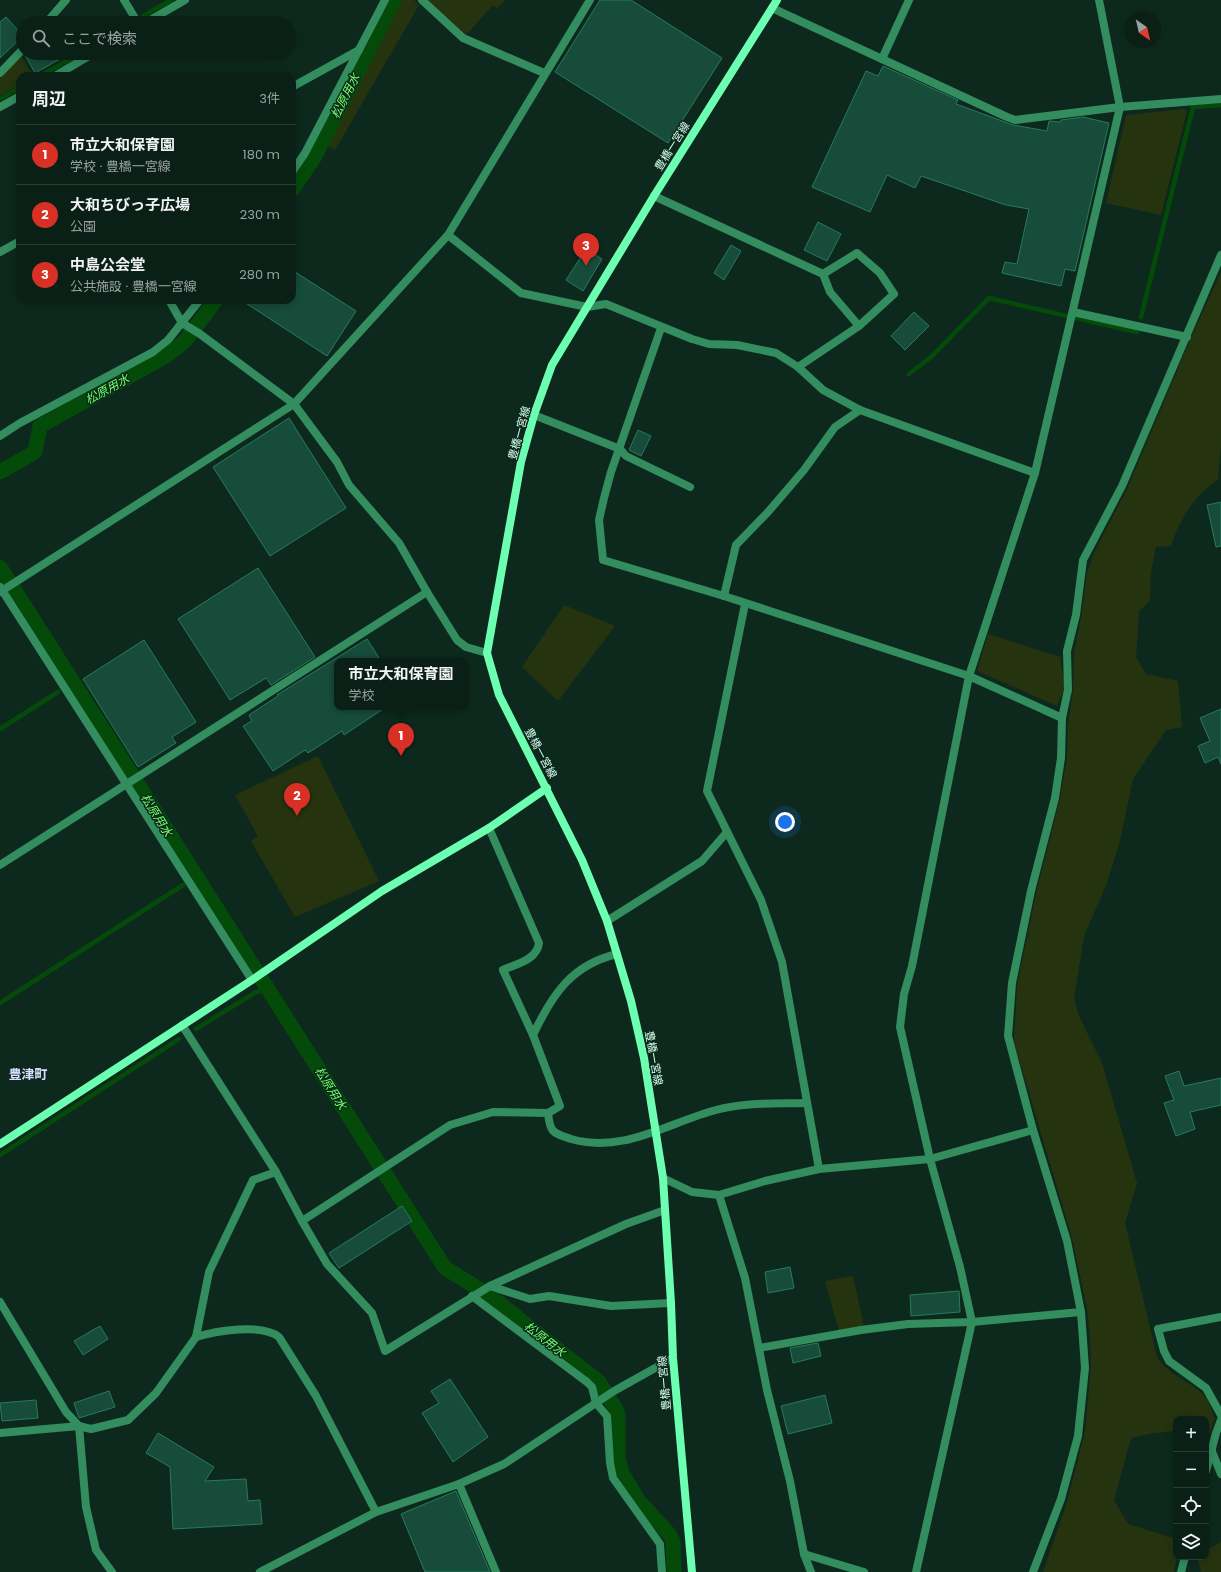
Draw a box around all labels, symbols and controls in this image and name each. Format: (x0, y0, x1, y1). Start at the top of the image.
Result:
north arrow (1125, 12, 1161, 48)
search box (16, 16, 296, 60)
icon: search (30, 27, 52, 49)
text: ここで検索 (62, 28, 137, 49)
water label: 松原用水 (327, 69, 364, 121)
text: 周辺 (32, 87, 66, 111)
text: 3件 (259, 89, 280, 108)
street label: 豊橋一宮線 (651, 118, 693, 174)
text: 市立大和保育園 (70, 134, 175, 155)
text: 1 (43, 145, 47, 164)
text: 180 m (243, 145, 280, 164)
text: 学校 · 豊橋一宮線 (70, 157, 171, 176)
text: 大和ちびっ子広場 (70, 194, 190, 215)
text: 2 (41, 205, 49, 224)
text: 230 m (240, 205, 280, 224)
text: 公園 (70, 217, 96, 236)
pin: 3 (573, 233, 599, 266)
text: 中島公会堂 (70, 254, 145, 275)
text: 3 (41, 265, 49, 284)
text: 280 m (239, 265, 280, 284)
text: 公共施設 · 豊橋一宮線 (70, 277, 197, 296)
water label: 松原用水 (82, 369, 134, 408)
street label: 豊橋一宮線 (504, 404, 534, 462)
popup (334, 658, 468, 710)
text: 市立大和保育園 (348, 663, 454, 684)
text: 学校 (348, 686, 375, 705)
pin: 1 (388, 723, 414, 756)
street label: 豊橋一宮線 (521, 725, 561, 781)
pin: 2 (284, 783, 310, 816)
water label: 松原用水 (137, 790, 178, 842)
your location (775, 812, 795, 832)
street label: 豊橋一宮線 (641, 1030, 667, 1086)
water label: 松原用水 (311, 1063, 352, 1115)
district label: 豊津町 (8, 1065, 48, 1084)
water label: 松原用水 (521, 1318, 571, 1362)
street label: 豊橋一宮線 (654, 1355, 674, 1411)
map controls (1173, 1416, 1209, 1560)
button: + (1173, 1416, 1209, 1452)
button: − (1173, 1452, 1209, 1488)
button: locate (1173, 1488, 1209, 1524)
button: layers (1173, 1524, 1209, 1560)

